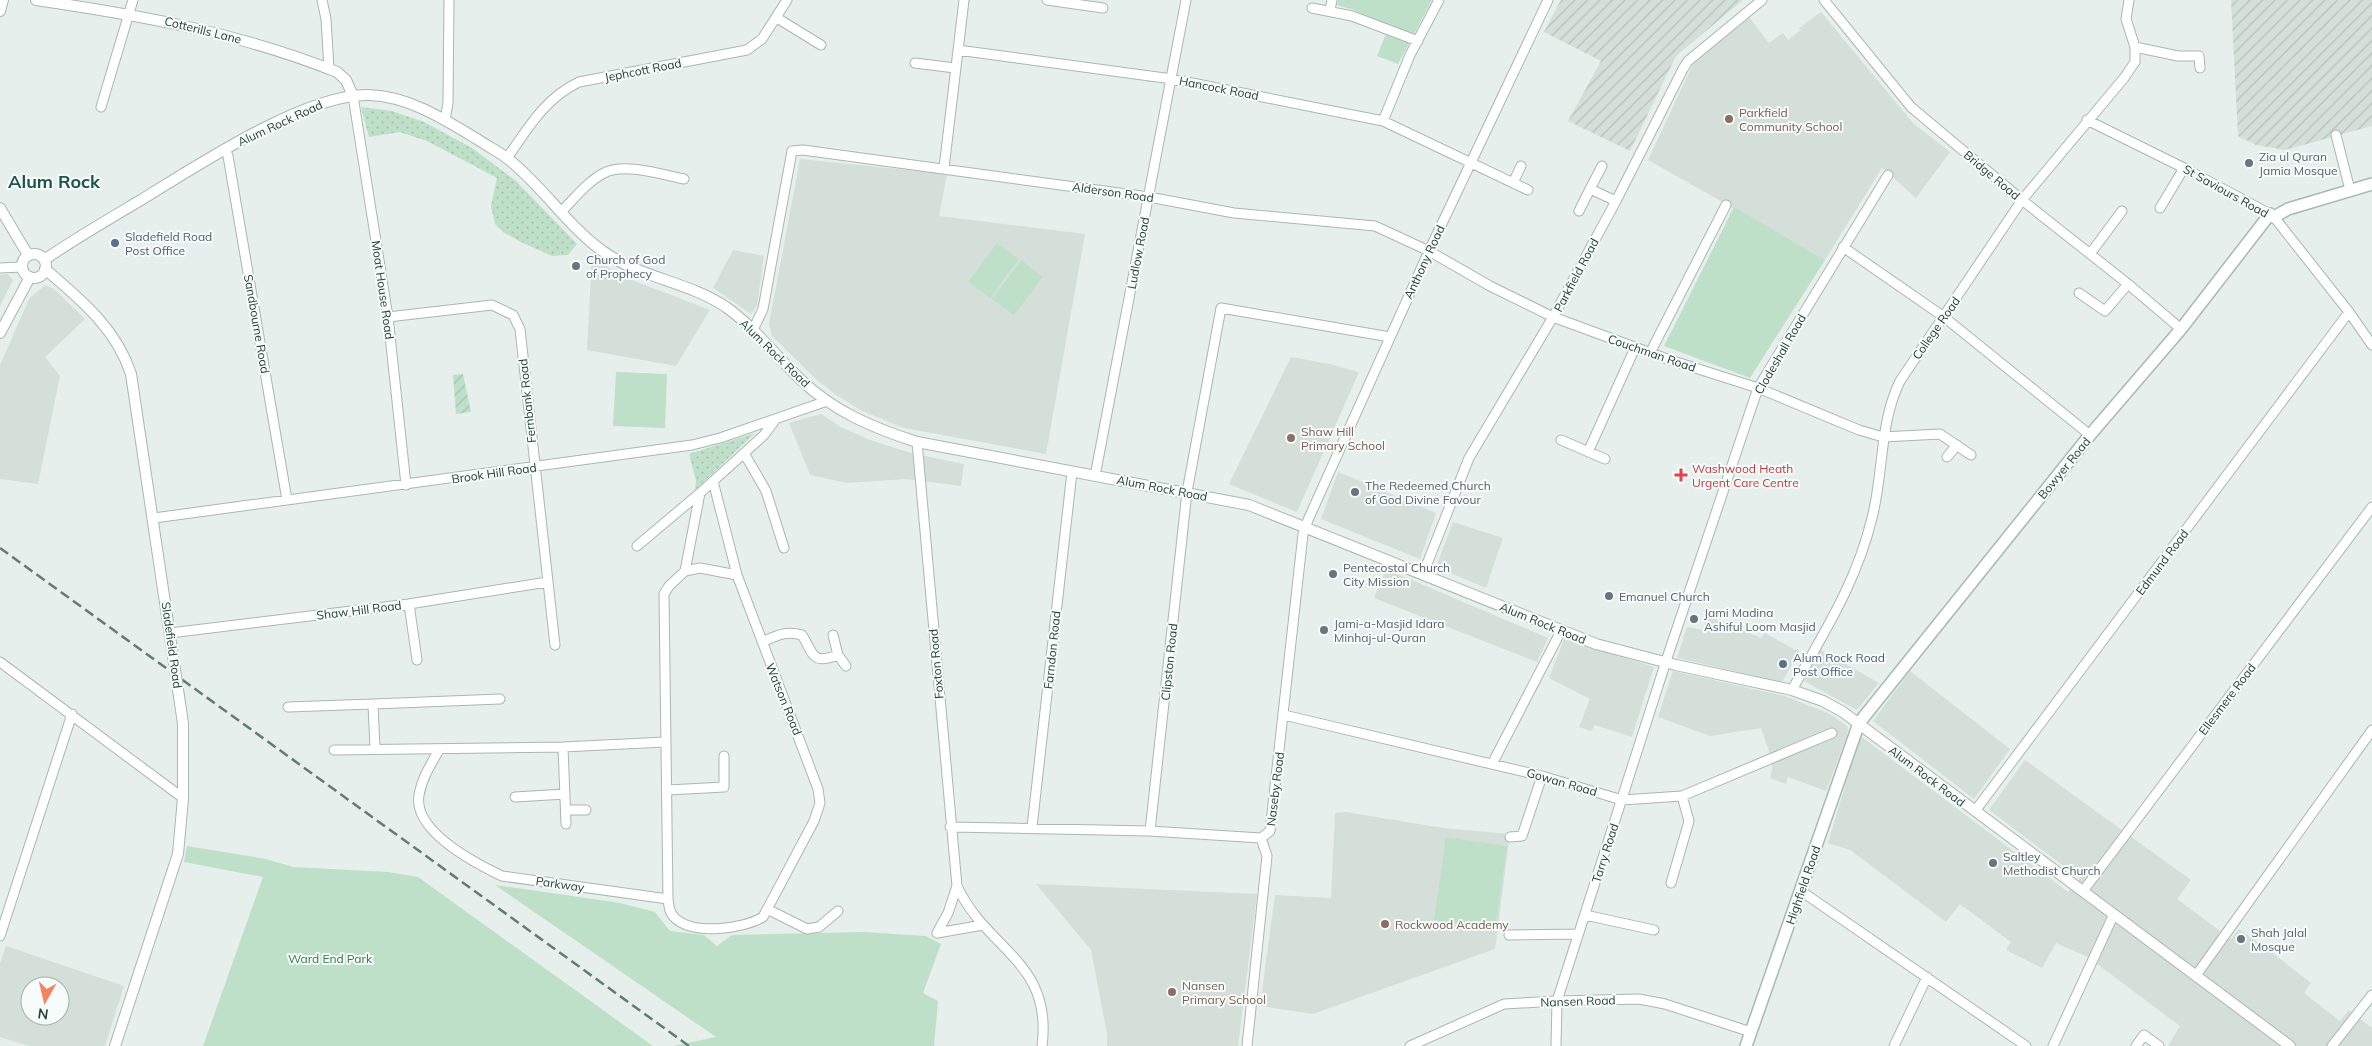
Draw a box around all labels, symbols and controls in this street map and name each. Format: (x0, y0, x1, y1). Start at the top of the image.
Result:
street label: Cotterills Lane (163, 13, 243, 47)
street label: Jephcott Road (603, 55, 683, 85)
street label: Hancock Road (1178, 73, 1260, 103)
street label: Alum Rock Road (235, 97, 325, 149)
place label: Parkfield Community School (1739, 105, 1842, 134)
marker: Parkfield Community School (1723, 113, 1735, 125)
street label: Bridge Road (1961, 147, 2023, 203)
place label: Zia ul Quran Jamia Mosque (2259, 149, 2338, 178)
marker: Zia ul Quran Jamia Mosque (2243, 157, 2255, 169)
street label: St Saviours Road (2181, 161, 2271, 221)
district label: Alum Rock (8, 170, 101, 193)
street label: Alderson Road (1071, 179, 1155, 205)
street label: Ludlow Road (1124, 216, 1152, 290)
street label: Anthony Road (1400, 223, 1448, 301)
place label: Sladefield Road Post Office (125, 229, 212, 258)
street label: Parkfield Road (1550, 236, 1602, 314)
marker: Sladefield Road Post Office (109, 237, 121, 249)
street label: Moat House Road (369, 240, 397, 340)
place label: Church of God of Prophecy (586, 252, 665, 281)
marker: Church of God of Prophecy (570, 260, 582, 272)
street label: Sandbourne Road (241, 273, 273, 375)
street label: College Road (1909, 294, 1963, 362)
street label: Clodeshall Road (1751, 311, 1809, 397)
street label: Alum Rock Road (737, 316, 813, 390)
street label: Couchman Road (1606, 331, 1698, 375)
street label: Fernbank Road (515, 358, 539, 444)
place label: Shaw Hill Primary School (1301, 424, 1385, 453)
marker: Shaw Hill Primary School (1285, 432, 1297, 444)
street label: Bowyer Road (2035, 434, 2093, 502)
street label: Brook Hill Road (450, 460, 538, 486)
place label: Washwood Heath Urgent Care Centre (1692, 461, 1799, 490)
marker: Washwood Heath Urgent Care Centre (1674, 468, 1688, 482)
street label: Alum Rock Road (1115, 472, 1209, 504)
place label: The Redeemed Church of God Divine Favour (1365, 478, 1491, 507)
marker: The Redeemed Church of God Divine Favour (1349, 486, 1361, 498)
street label: Edmund Road (2132, 526, 2192, 598)
place label: Pentecostal Church City Mission (1343, 560, 1450, 589)
marker: Pentecostal Church City Mission (1327, 568, 1339, 580)
place label: Emanuel Church (1619, 589, 1710, 604)
marker: Emanuel Church (1603, 590, 1615, 602)
street label: Shaw Hill Road (316, 597, 402, 623)
street label: Alum Rock Road (1498, 599, 1588, 647)
street label: Sladefield Road (158, 601, 186, 689)
place label: Jami Madina Ashiful Loom Masjid (1704, 605, 1816, 634)
street label: Farndon Road (1040, 610, 1064, 690)
marker: Jami Madina Ashiful Loom Masjid (1688, 613, 1700, 625)
place label: Jami-a-Masjid Idara Minhaj-ul-Quran (1334, 616, 1445, 645)
street label: Clipston Road (1157, 623, 1181, 701)
marker: Jami-a-Masjid Idara Minhaj-ul-Quran (1318, 624, 1330, 636)
street label: Foxton Road (925, 628, 947, 700)
place label: Alum Rock Road Post Office (1793, 650, 1885, 679)
marker: Alum Rock Road Post Office (1777, 658, 1789, 670)
street label: Ellesmere Road (2195, 660, 2259, 738)
street label: Watson Road (763, 661, 805, 737)
street label: Alum Rock Road (1886, 742, 1968, 810)
street label: Naseby Road (1263, 751, 1287, 827)
street label: Gowan Road (1525, 765, 1599, 799)
street label: Tarry Road (1588, 821, 1622, 885)
street label: Highfield Road (1783, 844, 1823, 926)
place label: Saltley Methodist Church (2003, 849, 2101, 878)
marker: Saltley Methodist Church (1987, 857, 1999, 869)
street label: Parkway (535, 873, 586, 895)
place label: Rockwood Academy (1395, 917, 1509, 932)
marker: Rockwood Academy (1379, 918, 1391, 930)
place label: Shah Jalal Mosque (2251, 925, 2307, 954)
marker: Shah Jalal Mosque (2235, 933, 2247, 945)
park label: Ward End Park (288, 951, 373, 966)
north arrow (20, 976, 70, 1026)
place label: Nansen Primary School (1182, 978, 1266, 1007)
marker: Nansen Primary School (1166, 986, 1178, 998)
street label: Nansen Road (1540, 992, 1616, 1010)
text: N (37, 1004, 50, 1024)

